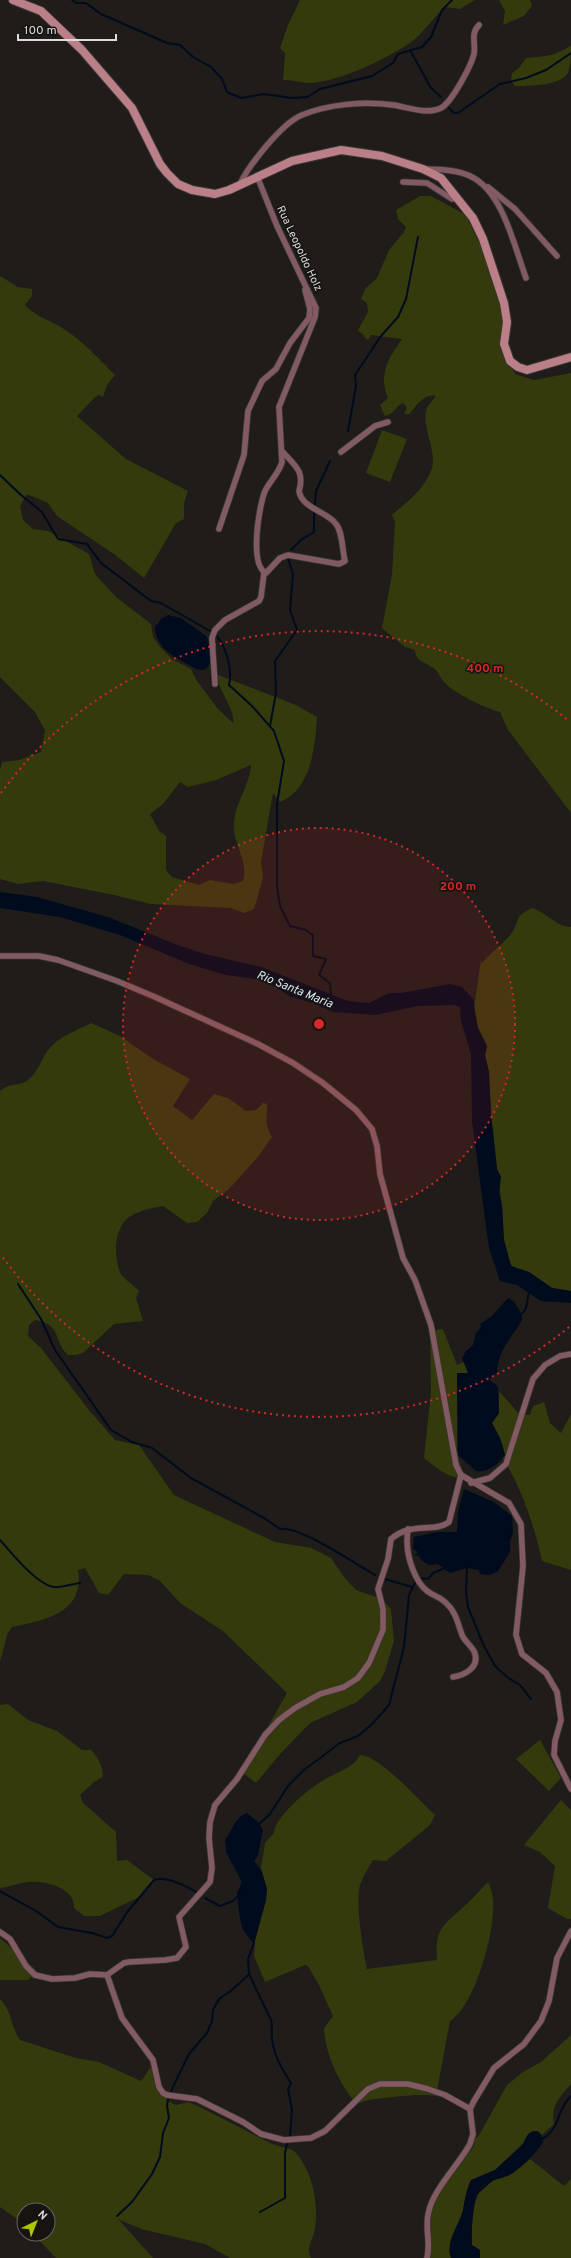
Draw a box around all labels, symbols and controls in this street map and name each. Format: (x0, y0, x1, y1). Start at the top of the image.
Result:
scale bar (18, 16, 116, 42)
text: 100 m (24, 23, 57, 39)
street label: Rua Leopoldo Holz (273, 203, 325, 293)
text: 400 m (466, 661, 504, 677)
text: 200 m (440, 879, 476, 895)
water label: Rio Santa Maria (254, 967, 336, 1013)
centre of rings (312, 1017, 326, 1031)
north arrow (16, 2202, 56, 2242)
text: N (34, 2208, 50, 2223)

